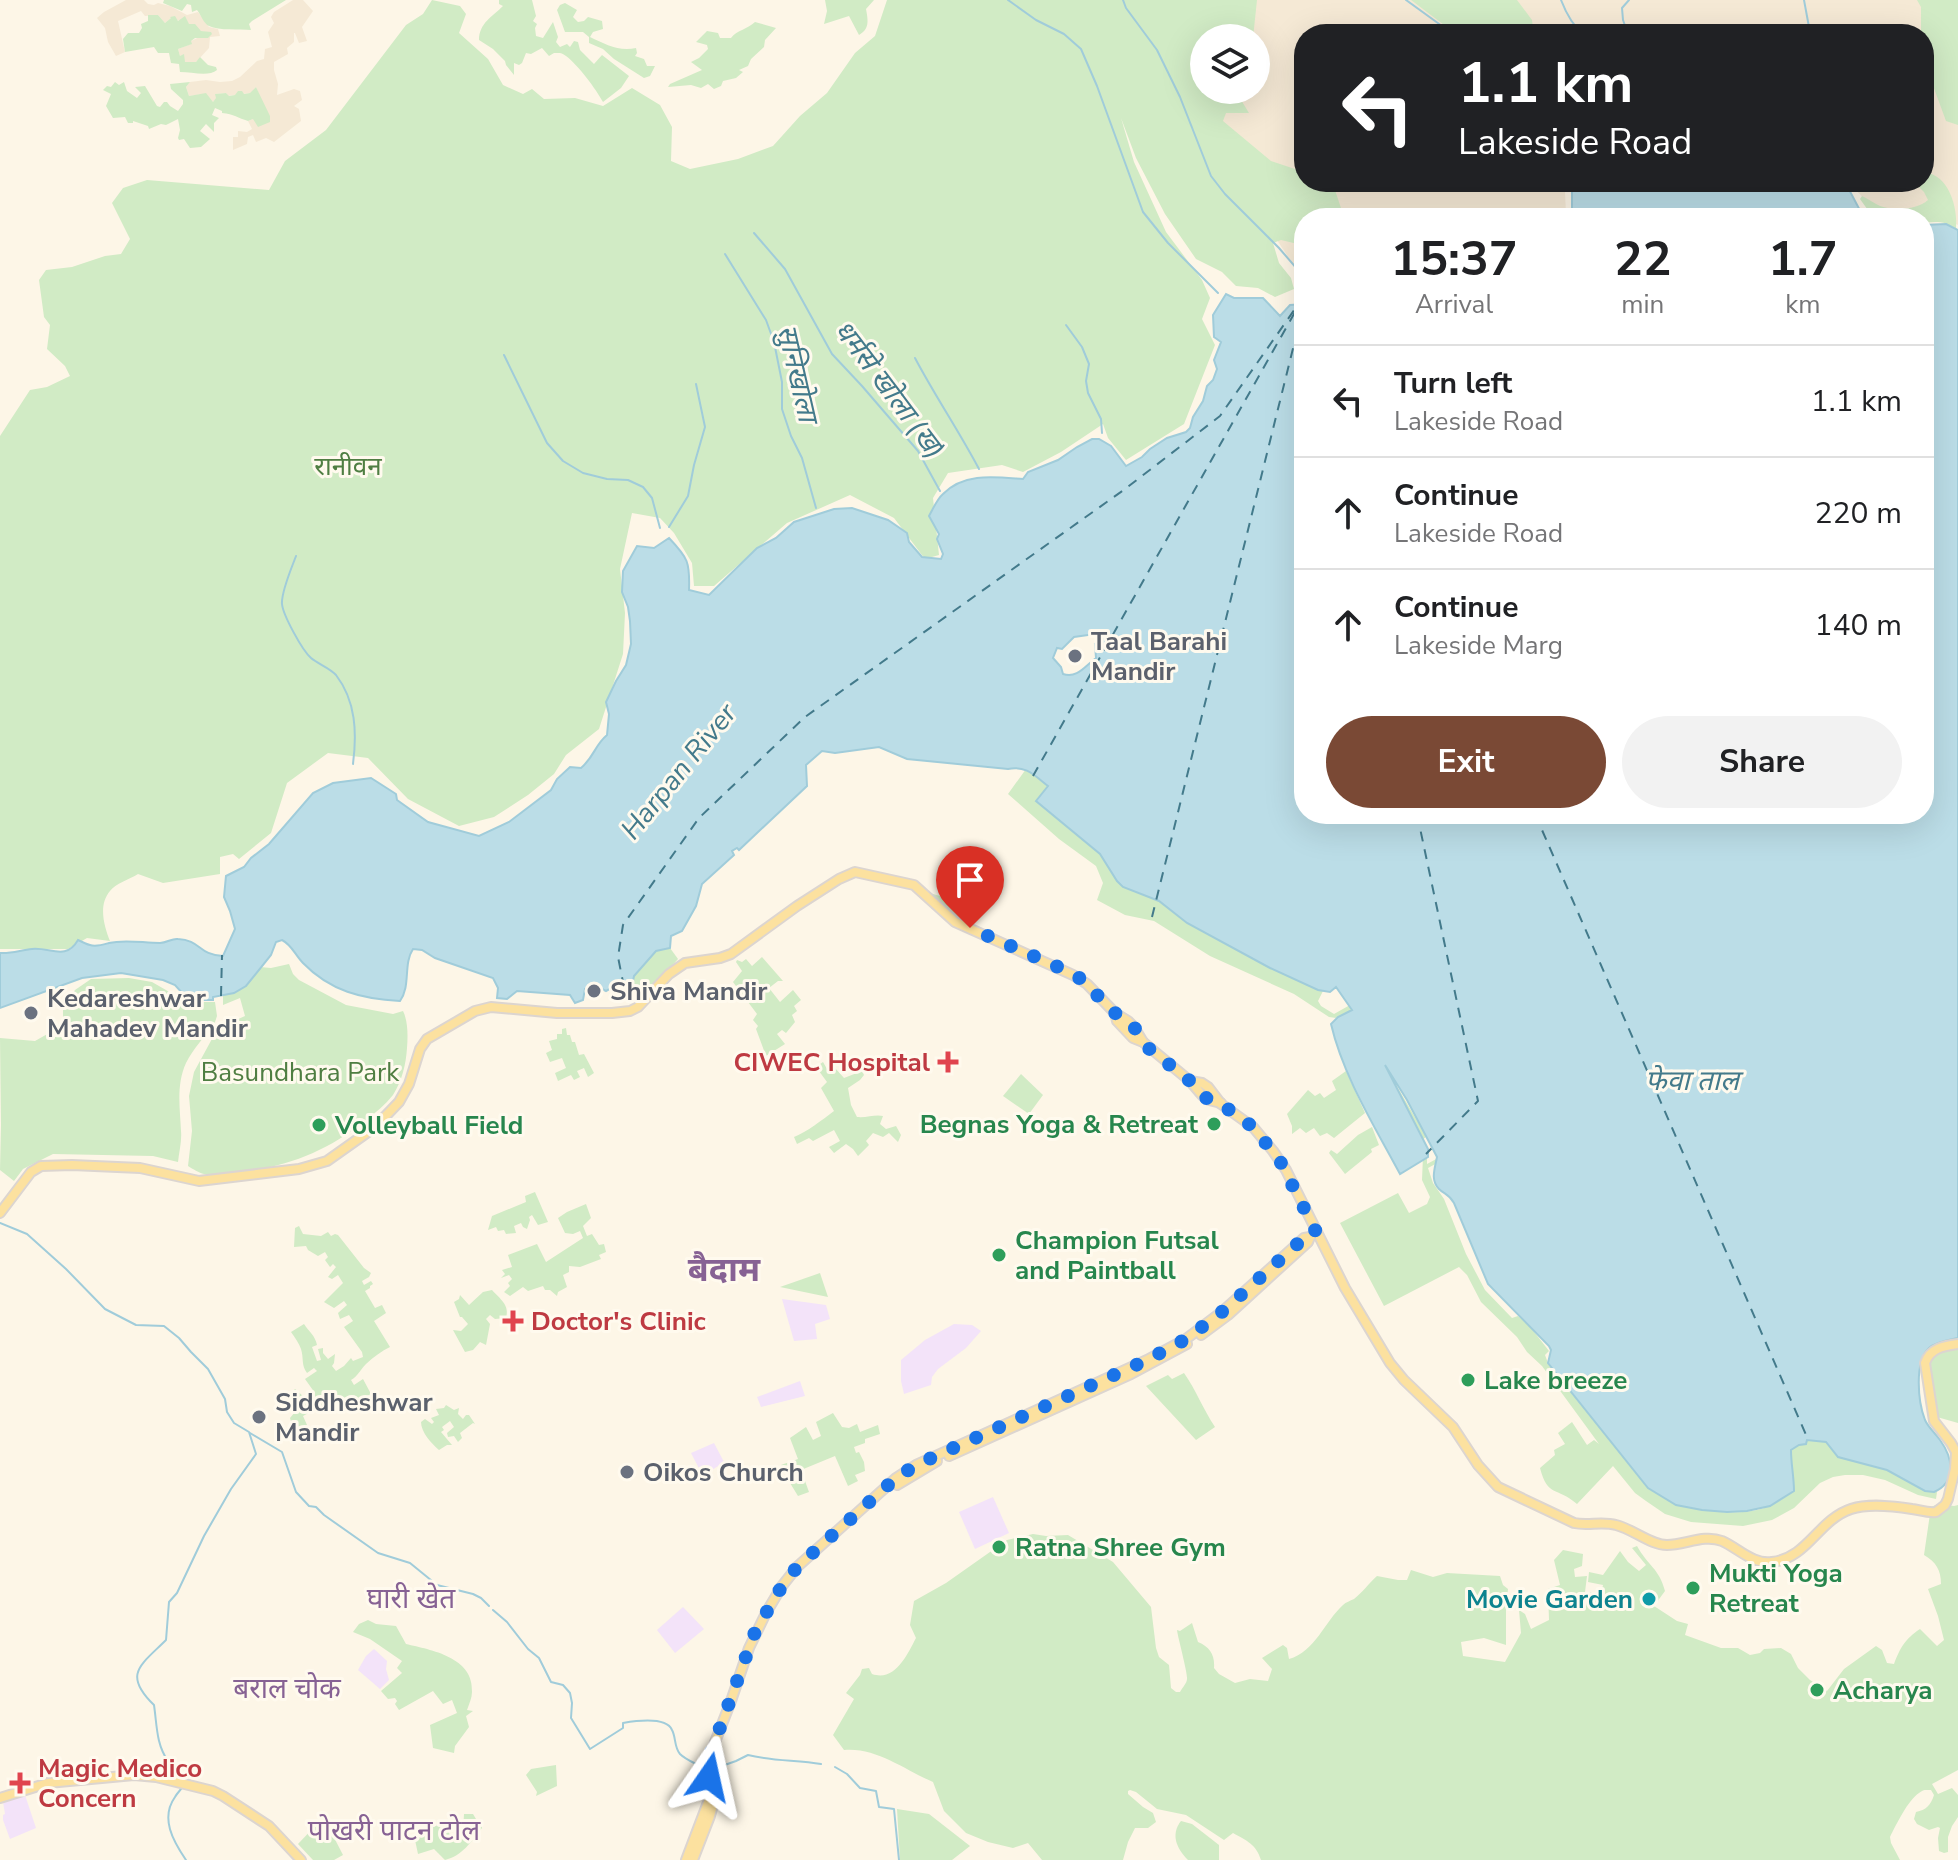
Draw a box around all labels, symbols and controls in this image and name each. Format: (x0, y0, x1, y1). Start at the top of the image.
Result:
map controls (1190, 24, 1270, 104)
button: layers (1190, 24, 1270, 104)
text: 1.1 km (1458, 45, 1633, 122)
icon: left (1326, 56, 1430, 160)
text: Lakeside Road (1458, 118, 1692, 167)
text: 15:37 (1390, 226, 1518, 292)
text: 22 (1614, 226, 1672, 292)
text: 1.7 (1768, 226, 1838, 292)
text: Arrival (1415, 287, 1493, 322)
text: min (1621, 287, 1664, 322)
text: km (1785, 287, 1820, 322)
water label: धर्मसे खोला (ख) (825, 313, 954, 467)
water label: सुनिखोला (767, 321, 828, 430)
text: Turn left (1394, 363, 1512, 404)
icon: left (1326, 379, 1370, 423)
text: 1.1 km (1811, 381, 1902, 422)
text: Lakeside Road (1394, 404, 1563, 439)
park label: रानीवन (314, 449, 382, 484)
text: Continue (1394, 475, 1519, 516)
icon: ahead (1326, 491, 1370, 535)
text: 220 m (1815, 493, 1902, 534)
text: Lakeside Road (1394, 516, 1563, 551)
text: Continue (1394, 587, 1519, 628)
icon: ahead (1326, 603, 1370, 647)
text: 140 m (1815, 605, 1902, 646)
place label: Taal Barahi Mandir (1091, 624, 1227, 689)
text: Lakeside Marg (1394, 628, 1563, 663)
marker: Taal Barahi Mandir (1066, 647, 1084, 665)
water label: Harpan River (612, 695, 746, 848)
button: Exit (1326, 716, 1606, 808)
button: Share (1622, 716, 1902, 808)
pin (936, 846, 1004, 928)
icon: arrive (948, 858, 992, 902)
place label: Shiva Mandir (610, 974, 768, 1009)
place label: Kedareshwar Mahadev Mandir (47, 981, 249, 1046)
marker: Shiva Mandir (585, 982, 603, 1000)
marker: Kedareshwar Mahadev Mandir (22, 1004, 40, 1022)
place label: CIWEC Hospital (733, 1045, 931, 1080)
marker: CIWEC Hospital (937, 1051, 959, 1073)
park label: Basundhara Park (201, 1055, 400, 1090)
water label: फेवा ताल (1645, 1062, 1744, 1100)
place label: Begnas Yoga & Retreat (920, 1107, 1199, 1142)
place label: Volleyball Field (334, 1108, 523, 1143)
marker: Begnas Yoga & Retreat (1205, 1115, 1223, 1133)
marker: Volleyball Field (310, 1116, 328, 1134)
place label: Champion Futsal and Paintball (1015, 1223, 1220, 1288)
marker: Champion Futsal and Paintball (990, 1246, 1008, 1264)
district label: बैदाम (688, 1247, 761, 1293)
place label: Doctor's Clinic (531, 1304, 706, 1339)
marker: Doctor's Clinic (502, 1310, 524, 1332)
place label: Lake breeze (1484, 1363, 1627, 1398)
marker: Lake breeze (1459, 1371, 1477, 1389)
place label: Siddheshwar Mandir (275, 1385, 433, 1450)
marker: Siddheshwar Mandir (250, 1408, 268, 1426)
place label: Oikos Church (643, 1455, 804, 1490)
marker: Oikos Church (618, 1463, 636, 1481)
place label: Ratna Shree Gym (1015, 1530, 1226, 1565)
marker: Ratna Shree Gym (990, 1538, 1008, 1556)
place label: Mukti Yoga Retreat (1709, 1556, 1843, 1621)
marker: Mukti Yoga Retreat (1684, 1579, 1702, 1597)
district label: घारी खेत (367, 1580, 456, 1618)
place label: Movie Garden (1466, 1582, 1633, 1617)
marker: Movie Garden (1640, 1590, 1658, 1608)
district label: बराल चोक (233, 1670, 341, 1708)
place label: Acharya (1833, 1673, 1933, 1708)
marker: Acharya (1808, 1681, 1826, 1699)
position arrow (667, 1735, 751, 1819)
place label: Magic Medico Concern (38, 1751, 202, 1816)
marker: Magic Medico Concern (9, 1772, 31, 1794)
district label: पोखरी पाटन टोल (308, 1812, 481, 1850)

